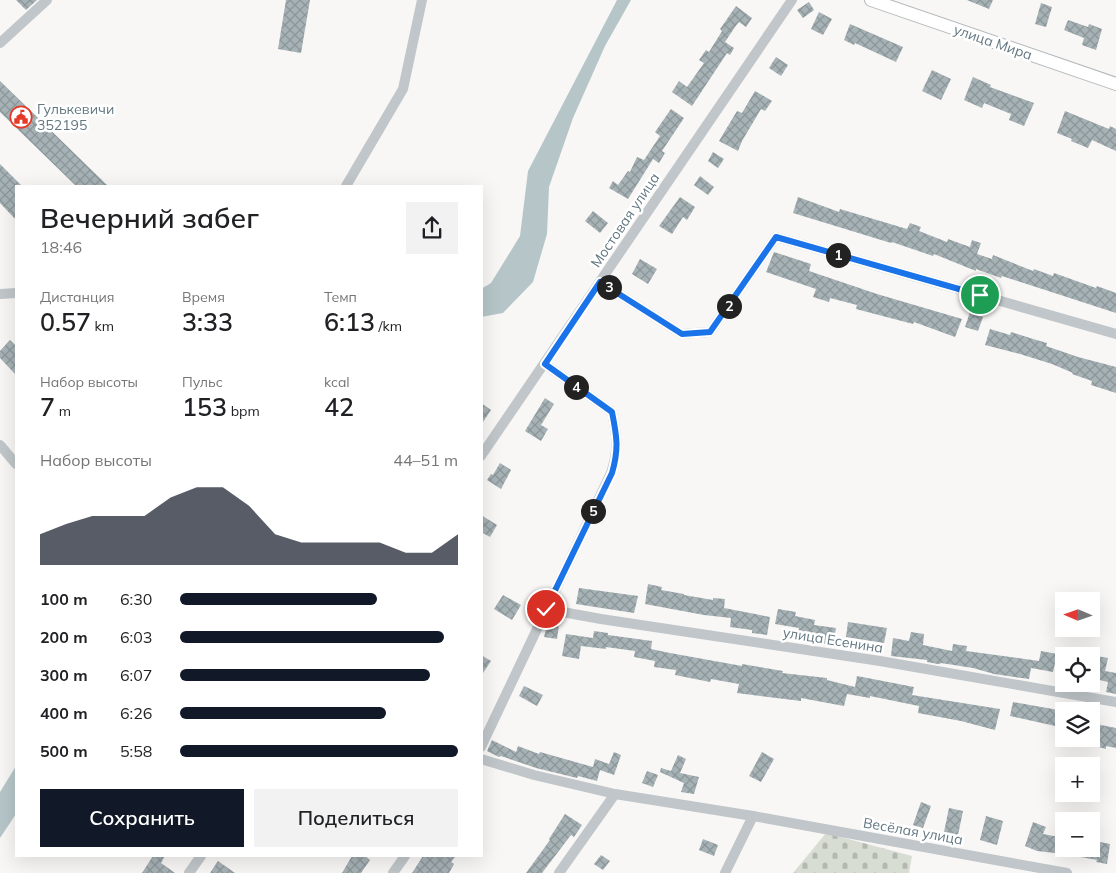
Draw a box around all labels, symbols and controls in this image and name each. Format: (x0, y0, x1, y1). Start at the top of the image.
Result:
street label: улица Мира (951, 20, 1035, 64)
place label: Гулькевичи 352195 (37, 100, 114, 134)
public building icon: Гулькевичи 352195 (9, 105, 33, 129)
street label: Мостовая улица (587, 169, 663, 271)
text: Вечерний забег (40, 200, 259, 235)
button: share (406, 202, 458, 254)
text: 18:46 (40, 237, 82, 257)
pin: 1 (826, 242, 850, 268)
text: 1 (834, 246, 843, 264)
pin: 3 (596, 274, 622, 300)
pin (959, 274, 1001, 316)
text: 3 (605, 278, 614, 296)
icon: arrive (966, 281, 994, 309)
text: Дистанция (40, 288, 114, 306)
text: Время (182, 288, 225, 306)
text: Темп (324, 288, 357, 306)
pin: 2 (716, 294, 742, 318)
text: 2 (725, 297, 734, 315)
text: 0.57 (40, 306, 91, 337)
text: 3:33 (182, 306, 233, 337)
text: 6:13 (324, 306, 375, 337)
text: km (91, 317, 114, 335)
text: /km (375, 317, 402, 335)
text: Набор высоты (40, 373, 138, 391)
text: Пульс (182, 373, 223, 391)
text: kcal (324, 373, 350, 391)
pin: 4 (564, 374, 588, 400)
text: 4 (572, 378, 581, 396)
text: 7 (40, 391, 55, 422)
text: 153 (182, 391, 227, 422)
text: 42 (324, 391, 354, 422)
text: m (55, 402, 71, 420)
text: bpm (227, 402, 260, 420)
text: Набор высоты (40, 450, 152, 470)
text: 44–51 m (393, 450, 458, 470)
pin: 5 (580, 498, 606, 524)
text: 5 (589, 502, 598, 520)
pin (525, 588, 567, 630)
text: 100 m (40, 589, 88, 609)
text: 6:30 (120, 589, 152, 609)
north arrow (1055, 592, 1100, 638)
map controls (1055, 592, 1100, 857)
icon: check (532, 595, 560, 623)
street label: улица Есенина (782, 623, 884, 657)
text: 200 m (40, 627, 88, 647)
text: 6:03 (120, 627, 152, 647)
button: locate (1055, 647, 1100, 692)
text: 300 m (40, 665, 88, 685)
text: 6:07 (120, 665, 152, 685)
button: layers (1055, 702, 1100, 747)
text: 400 m (40, 703, 88, 723)
text: 6:26 (120, 703, 152, 723)
text: 500 m (40, 741, 88, 761)
text: 5:58 (120, 741, 152, 761)
button: + (1055, 757, 1100, 802)
button: Сохранить (40, 789, 244, 847)
button: Поделиться (254, 789, 458, 847)
button: − (1055, 812, 1100, 857)
street label: Весёлая улица (862, 813, 964, 849)

